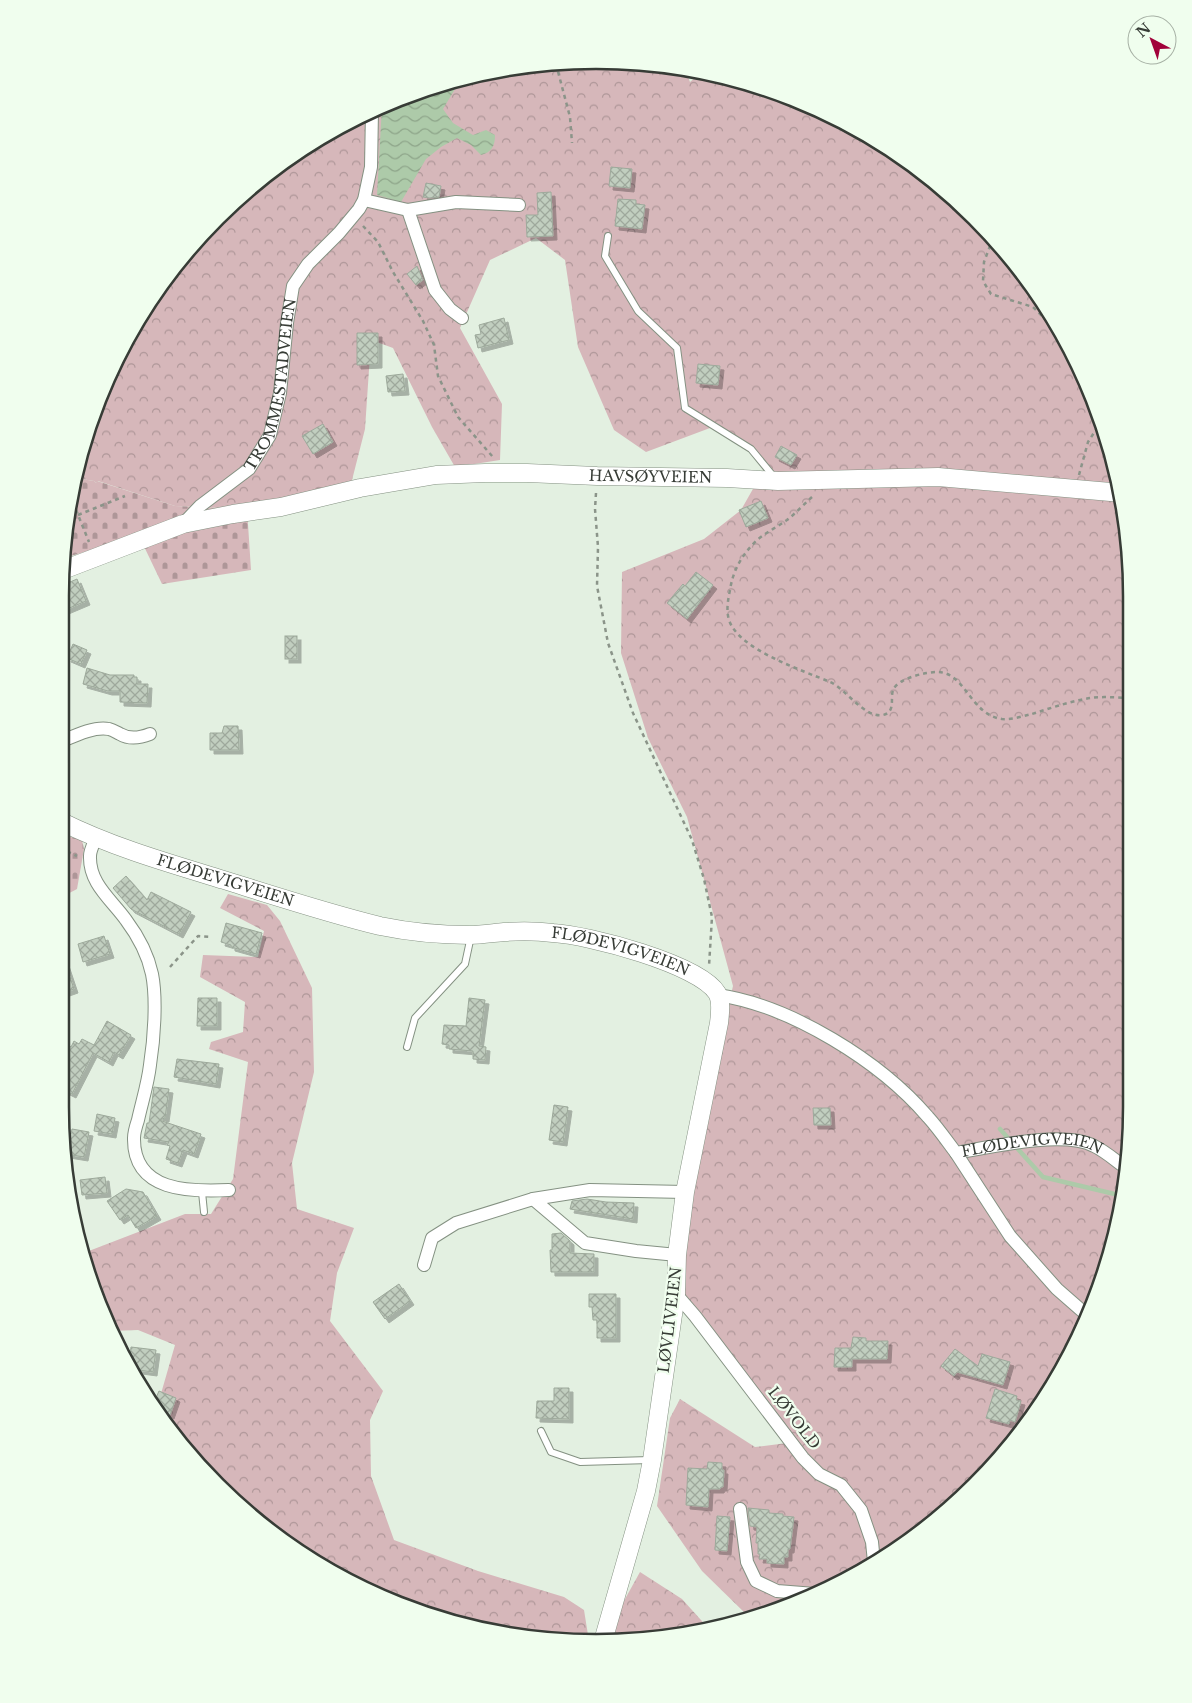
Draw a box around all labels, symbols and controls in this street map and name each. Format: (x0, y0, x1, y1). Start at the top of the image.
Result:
north arrow (1127, 15, 1177, 65)
text: N (1133, 19, 1154, 41)
street label: TROMMESTADVEIEN (240, 297, 300, 474)
street label: HAVSØYVEIEN (588, 466, 712, 487)
street label: FLØDEVIGVEIEN (154, 850, 296, 910)
street label: FLØDEVIGVEIEN (551, 923, 693, 980)
street label: FLØDEVIGVEIEN (960, 1129, 1106, 1161)
street label: LØVLIVEIEN (654, 1266, 685, 1374)
street label: LØVOLD (764, 1383, 825, 1453)

